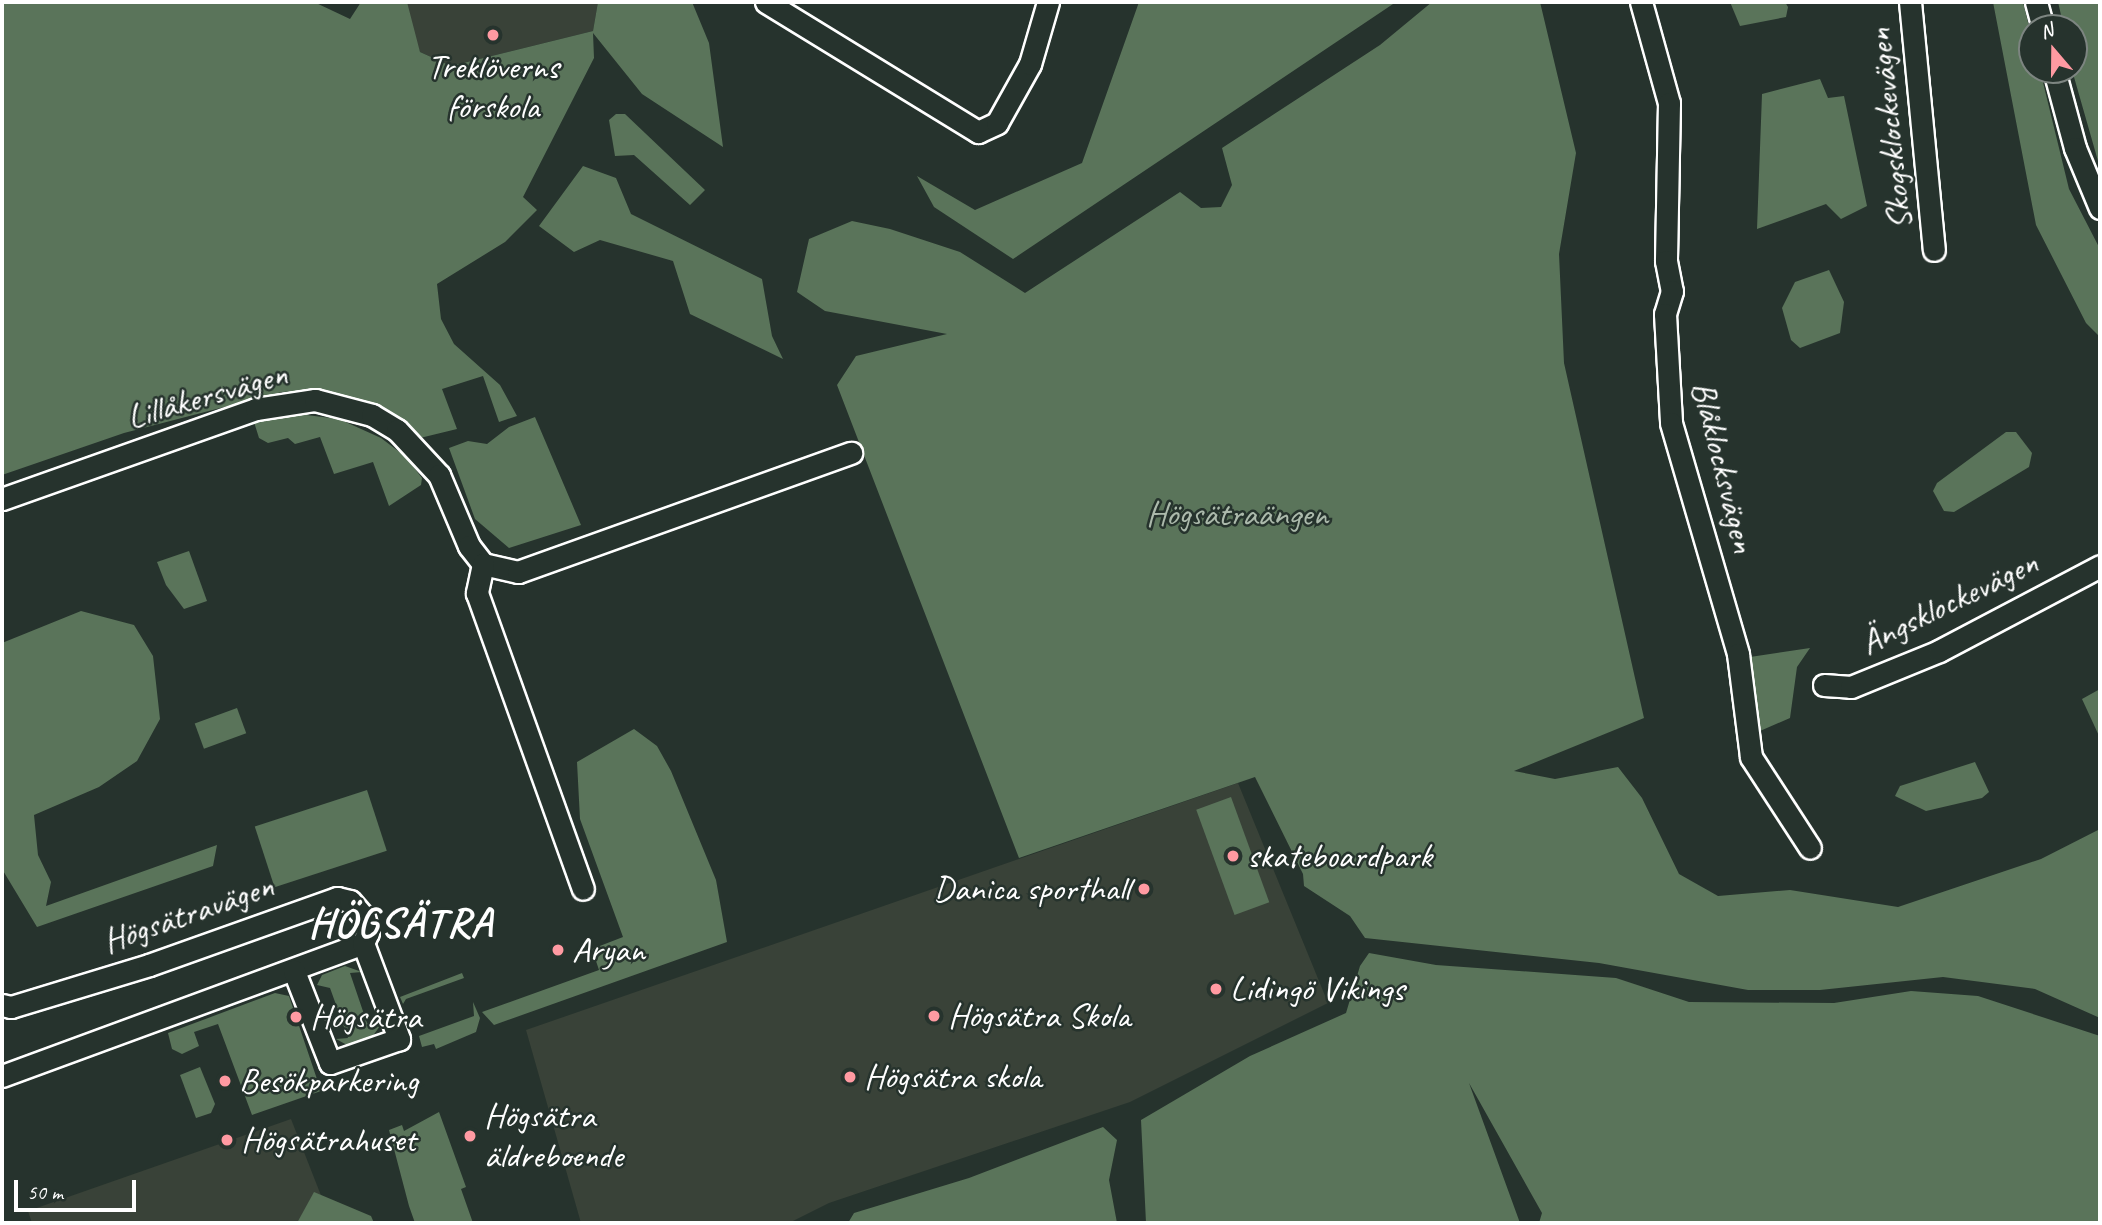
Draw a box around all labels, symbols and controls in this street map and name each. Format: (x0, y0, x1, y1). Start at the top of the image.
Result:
north arrow (2018, 14, 2088, 84)
text: N (2037, 18, 2056, 44)
street label: Skogsklockevägen (1859, 26, 1921, 232)
marker: Treklöverns förskola (485, 27, 501, 43)
place label: Treklöverns förskola (427, 46, 559, 128)
street label: Lillåkersvägen (122, 353, 292, 439)
street label: Blåklocksvägen (1681, 377, 1765, 557)
park label: Högsätraängen (1146, 493, 1328, 535)
street label: Ängsklockevägen (1853, 542, 2045, 664)
place label: skateboardpark (1247, 835, 1432, 877)
marker: skateboardpark (1225, 848, 1241, 864)
street label: Högsätravägen (97, 865, 279, 963)
place label: Danica sporthall (934, 868, 1130, 910)
marker: Danica sporthall (1136, 881, 1152, 897)
district label: HÖGSÄTRA (310, 898, 492, 948)
place label: Aryan (572, 929, 645, 971)
marker: Aryan (550, 942, 566, 958)
place label: Lidingö Vikings (1230, 968, 1404, 1010)
marker: Lidingö Vikings (1208, 981, 1224, 997)
place label: Högsätra Skola (948, 995, 1130, 1037)
place label: Högsätra (310, 996, 421, 1038)
marker: Högsätra Skola (926, 1008, 942, 1024)
marker: Högsätra (288, 1009, 304, 1025)
place label: Högsätra skola (864, 1056, 1041, 1098)
place label: Besökparkering (239, 1060, 418, 1102)
marker: Högsätra skola (842, 1069, 858, 1085)
marker: Besökparkering (217, 1073, 233, 1089)
place label: Högsätra äldreboende (484, 1095, 623, 1177)
place label: Högsätrahuset (241, 1119, 416, 1161)
marker: Högsätra äldreboende (462, 1128, 478, 1144)
marker: Högsätrahuset (219, 1132, 235, 1148)
scale bar (18, 1166, 140, 1210)
text: 50 m (27, 1179, 63, 1205)

